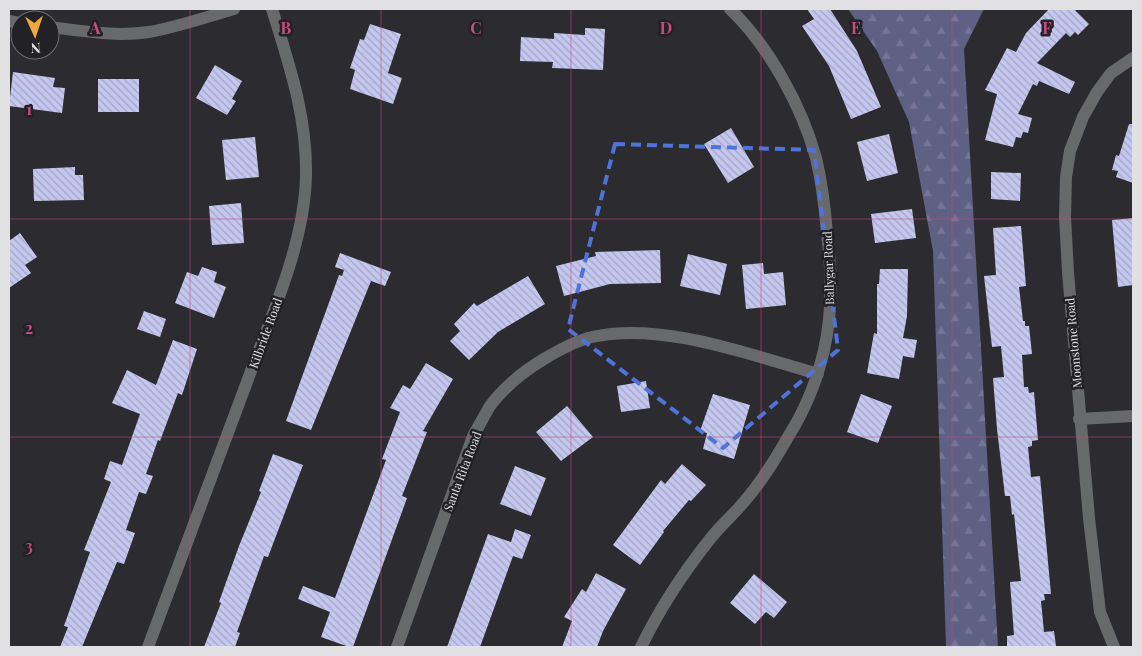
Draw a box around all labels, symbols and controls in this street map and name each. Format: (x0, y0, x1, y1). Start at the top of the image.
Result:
north arrow (10, 10, 60, 60)
text: A (89, 17, 101, 38)
text: B (281, 17, 292, 38)
text: C (470, 17, 482, 38)
text: D (660, 17, 672, 38)
text: E (851, 17, 861, 38)
text: F (1042, 17, 1052, 38)
text: N (30, 39, 41, 58)
text: 1 (26, 98, 32, 119)
street label: Ballygar Road (819, 231, 837, 305)
street label: Kilbride Road (245, 296, 285, 370)
street label: Moonstone Road (1061, 297, 1085, 389)
text: 2 (25, 317, 33, 338)
street label: Santa Rita Road (439, 429, 485, 513)
text: 3 (25, 535, 33, 556)

